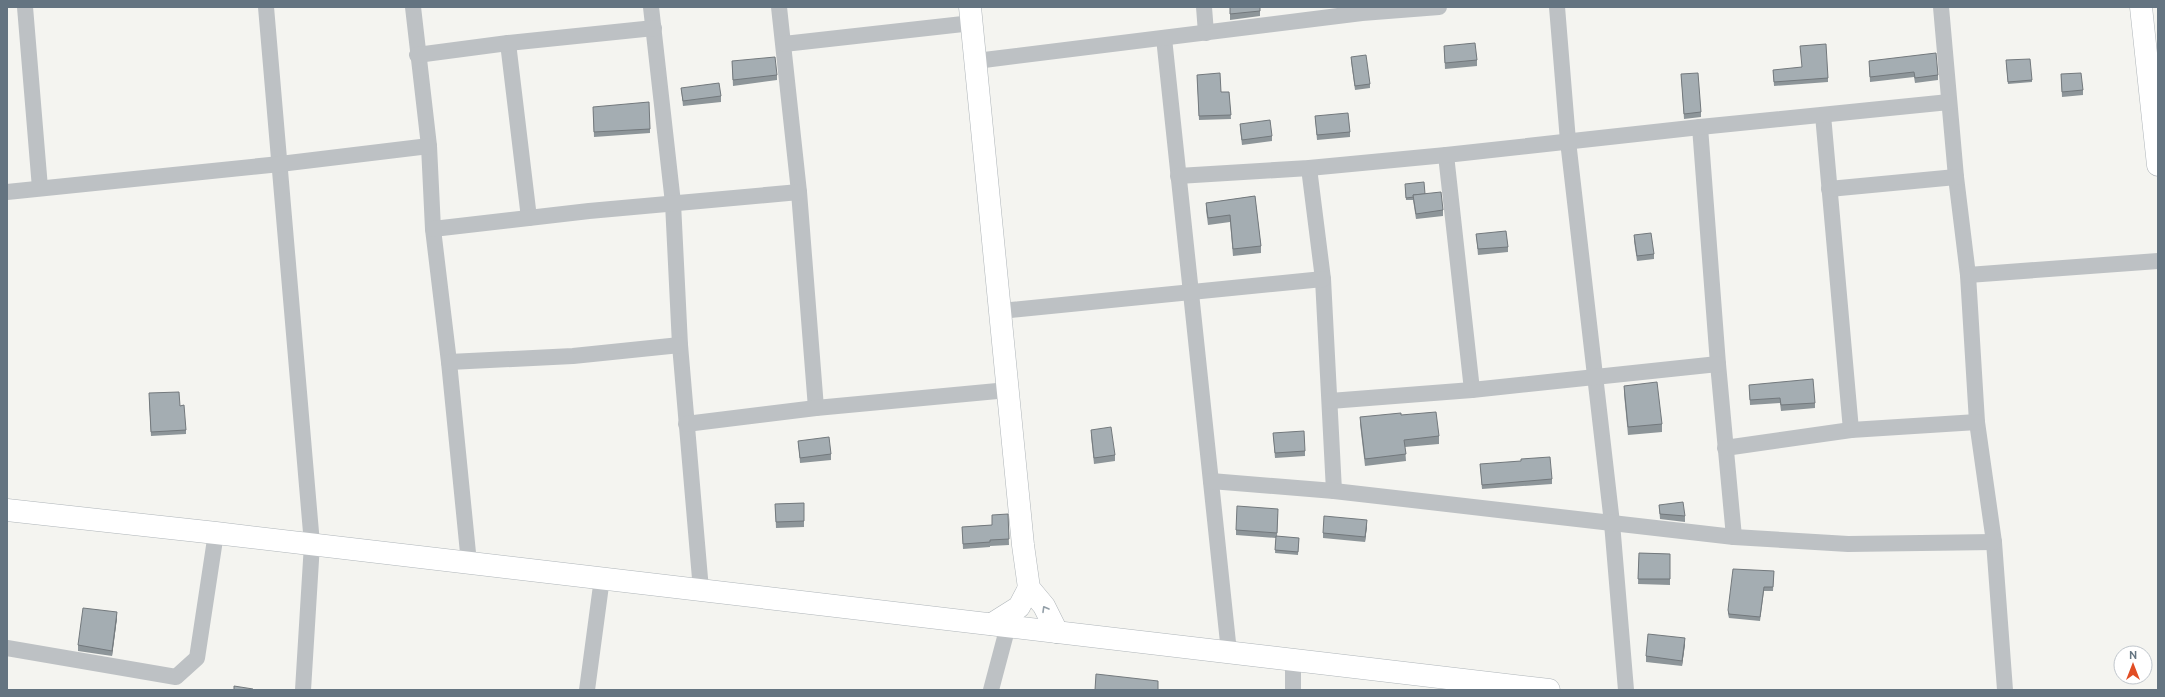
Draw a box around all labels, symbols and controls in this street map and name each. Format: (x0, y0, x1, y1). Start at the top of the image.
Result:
one-way arrow (1042, 606, 1049, 613)
north arrow (2113, 645, 2153, 685)
text: N (2129, 649, 2137, 661)

